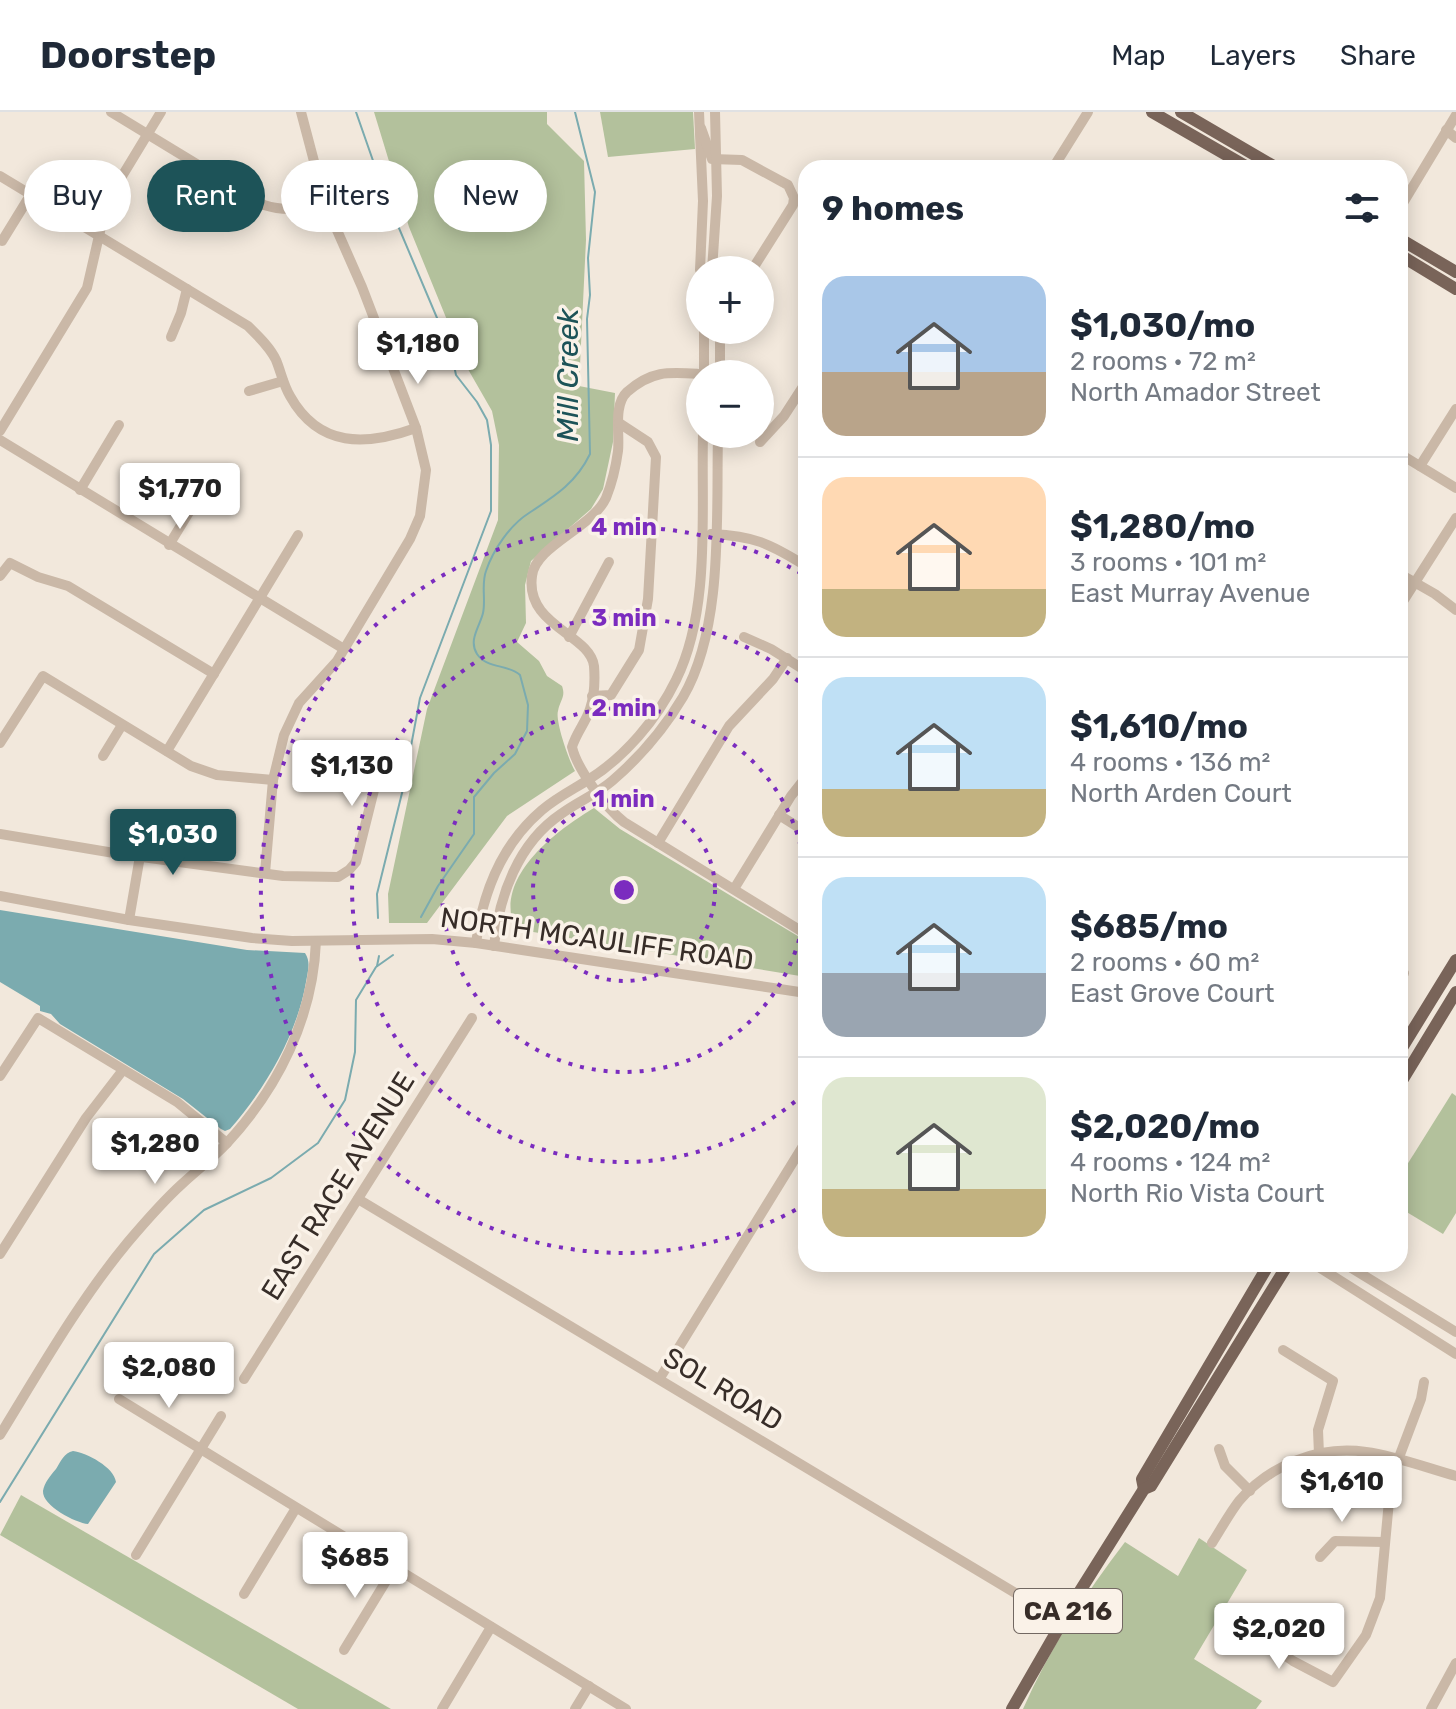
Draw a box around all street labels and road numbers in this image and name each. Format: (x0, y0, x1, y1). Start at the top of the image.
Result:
street label: NORTH MCAULIFF ROAD (438, 901, 756, 977)
street label: EAST RACE AVENUE (255, 1066, 421, 1306)
street label: SOL ROAD (657, 1341, 789, 1437)
road number: CA 216 (1014, 1589, 1122, 1633)

